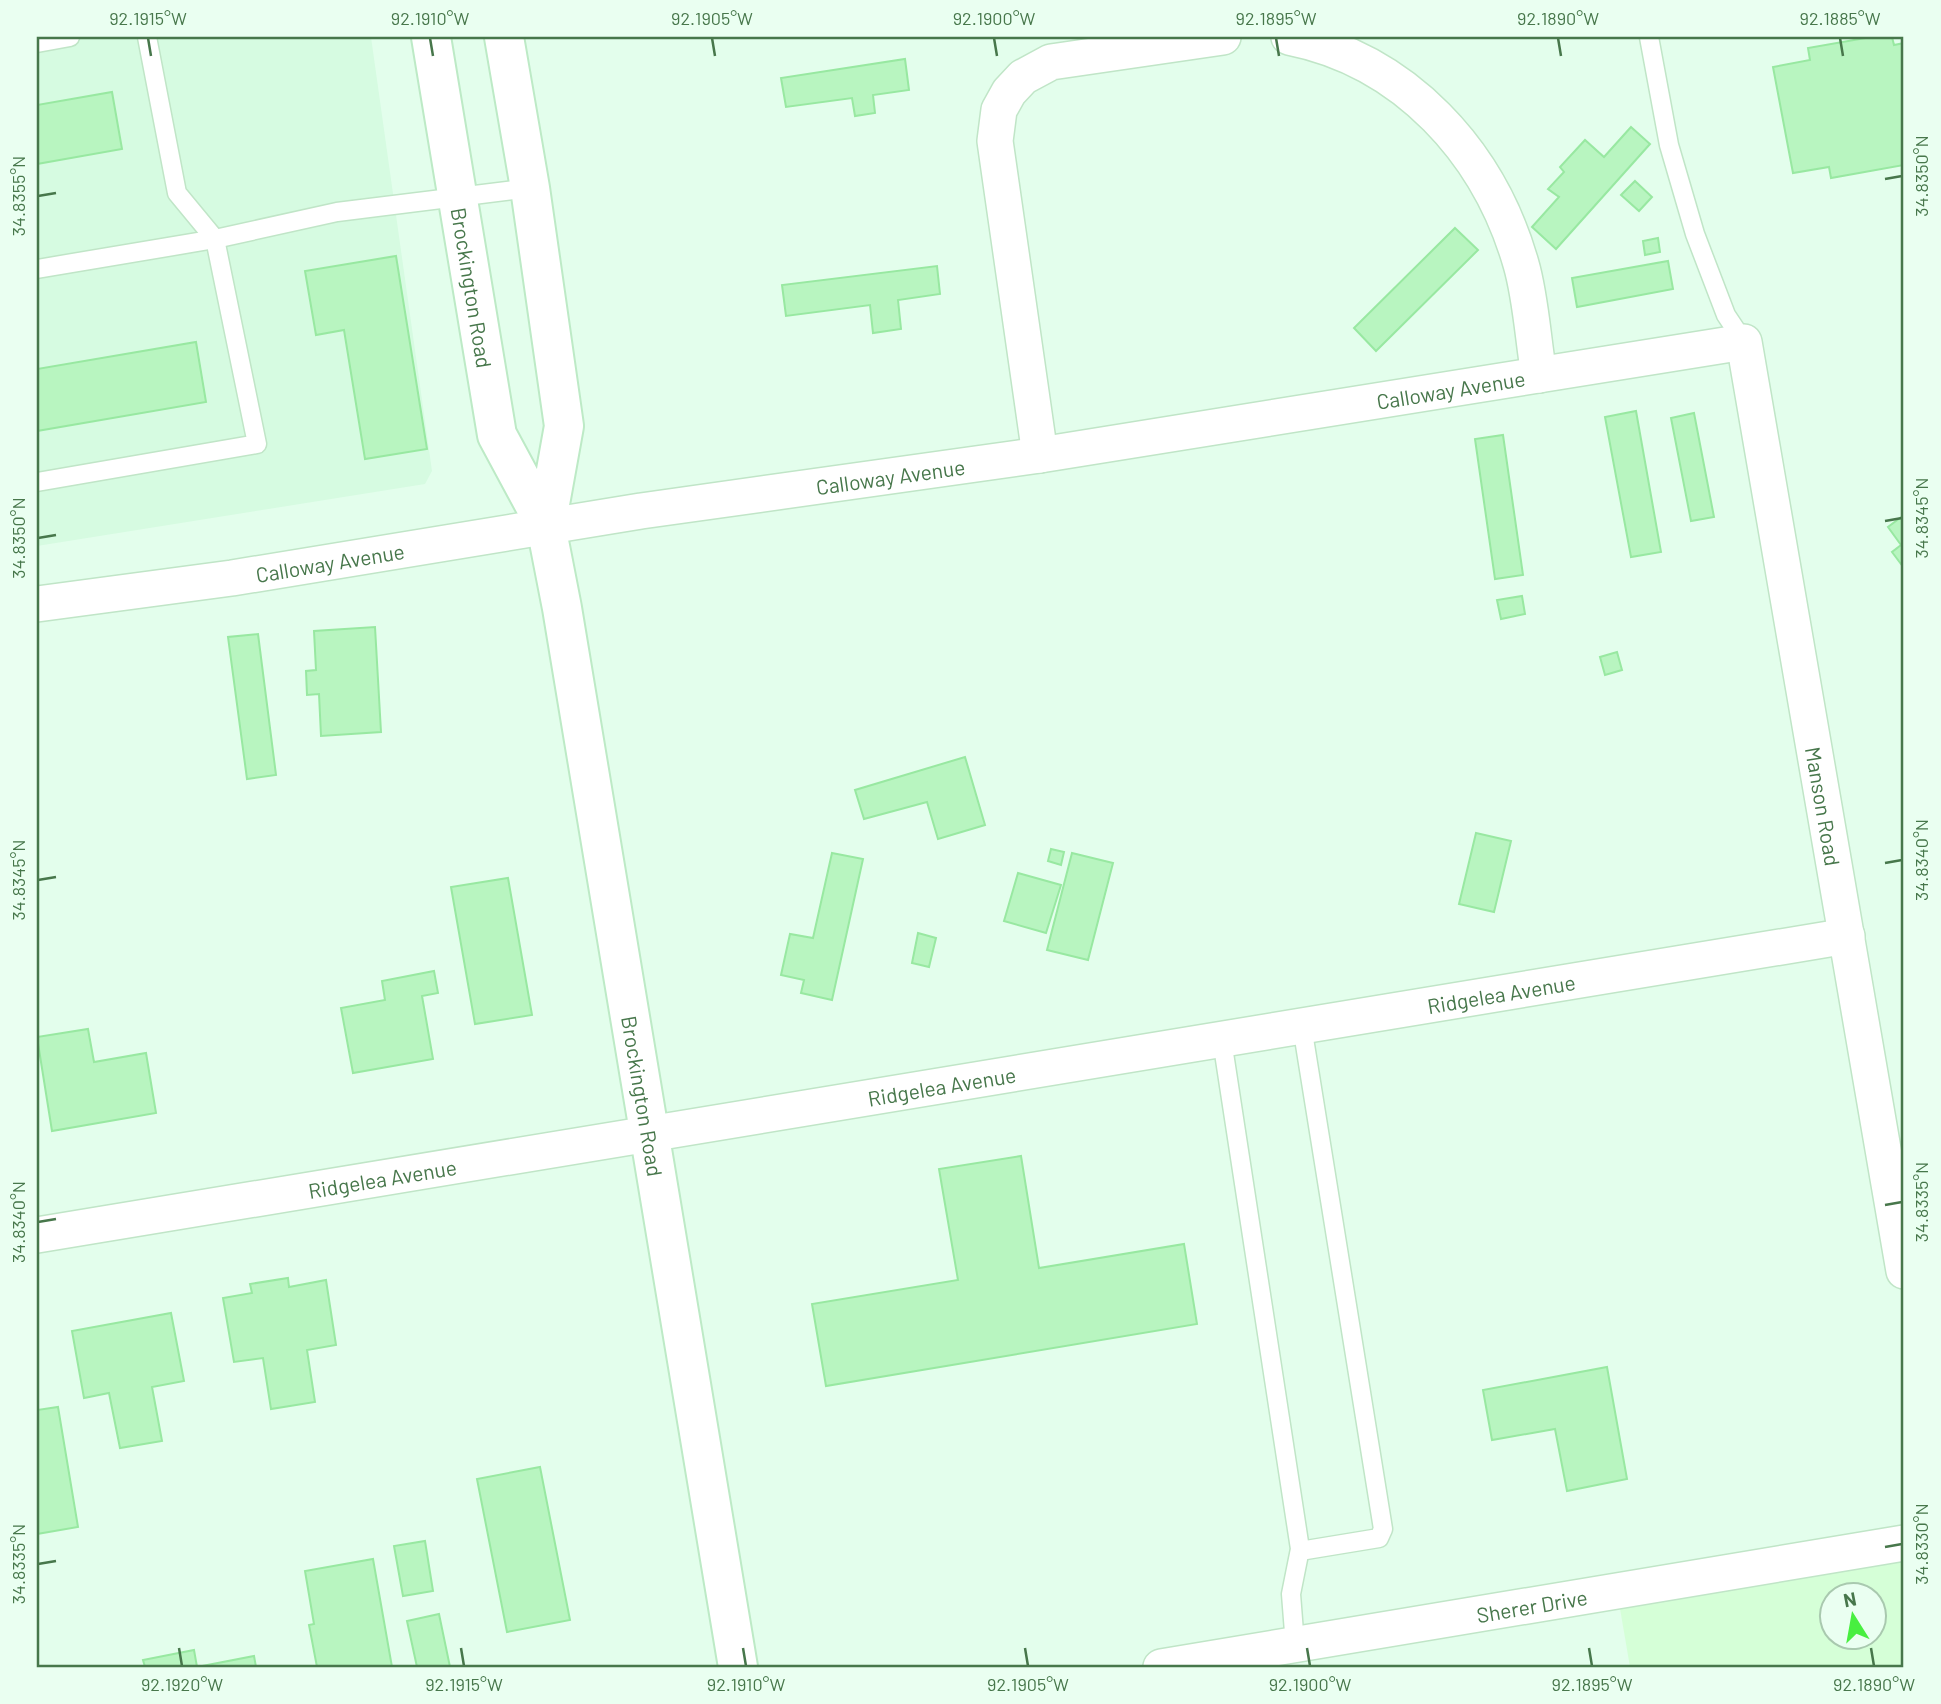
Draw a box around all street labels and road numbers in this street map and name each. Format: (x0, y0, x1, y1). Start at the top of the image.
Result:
street label: Brockington Road (447, 205, 498, 370)
street label: Calloway Avenue (1374, 365, 1527, 413)
street label: Calloway Avenue (814, 453, 967, 499)
street label: Calloway Avenue (254, 537, 406, 586)
street label: Manson Road (1801, 745, 1846, 868)
street label: Ridgelea Avenue (1425, 969, 1577, 1018)
street label: Brockington Road (617, 1014, 669, 1178)
street label: Ridgelea Avenue (866, 1061, 1018, 1110)
street label: Ridgelea Avenue (306, 1153, 458, 1202)
street label: Sherer Drive (1475, 1584, 1589, 1627)

